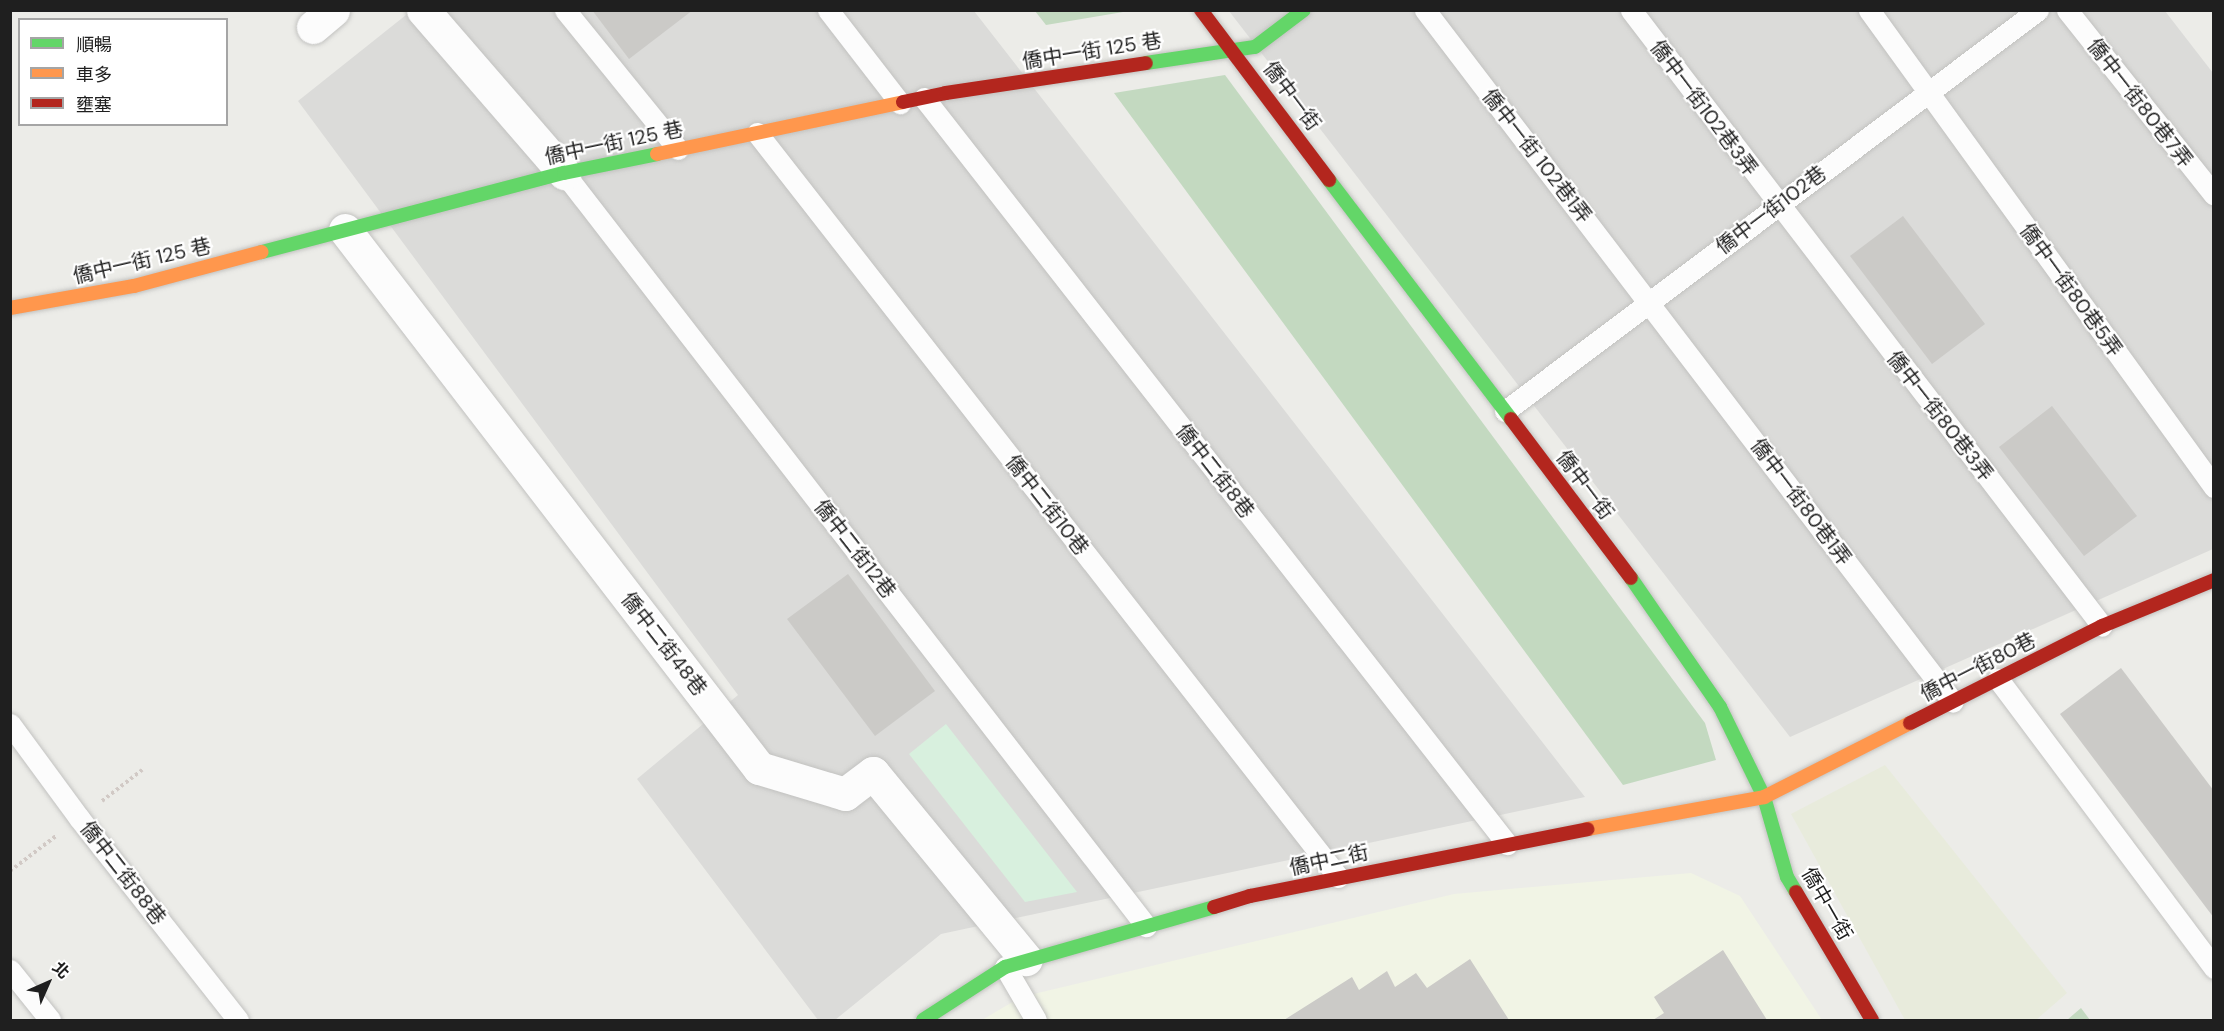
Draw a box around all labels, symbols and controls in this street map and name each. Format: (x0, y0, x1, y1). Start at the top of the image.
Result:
legend (18, 18, 228, 126)
street label: 僑中一街 125 巷 (1021, 28, 1163, 74)
text: 順暢 (76, 33, 112, 57)
street label: 僑中一街80巷7弄 (2082, 34, 2198, 172)
street label: 僑中一街102巷3弄 (1645, 36, 1763, 180)
street label: 僑中一街 (1258, 57, 1326, 135)
text: 車多 (76, 63, 112, 87)
street label: 僑中一街 102巷1弄 (1477, 84, 1597, 228)
text: 壅塞 (76, 93, 112, 117)
street label: 僑中一街 125 巷 (543, 117, 685, 169)
street label: 僑中一街102巷 (1711, 161, 1831, 259)
street label: 僑中一街80巷5弄 (2015, 219, 2127, 361)
street label: 僑中一街 125 巷 (71, 233, 213, 289)
street label: 僑中一街80巷3弄 (1882, 346, 1998, 486)
street label: 僑中二街8巷 (1171, 419, 1259, 523)
street label: 僑中一街80巷1弄 (1746, 434, 1856, 570)
street label: 僑中一街 (1551, 446, 1619, 524)
street label: 僑中二街10巷 (1001, 450, 1093, 560)
street label: 僑中二街12巷 (809, 495, 901, 603)
street label: 僑中二街48巷 (616, 588, 712, 700)
street label: 僑中一街80巷 (1916, 628, 2040, 706)
street label: 僑中二街88巷 (75, 817, 171, 929)
street label: 僑中二街 (1287, 840, 1371, 880)
street label: 僑中一街 (1797, 863, 1857, 945)
north arrow (18, 953, 78, 1013)
text: 北 (48, 957, 74, 983)

